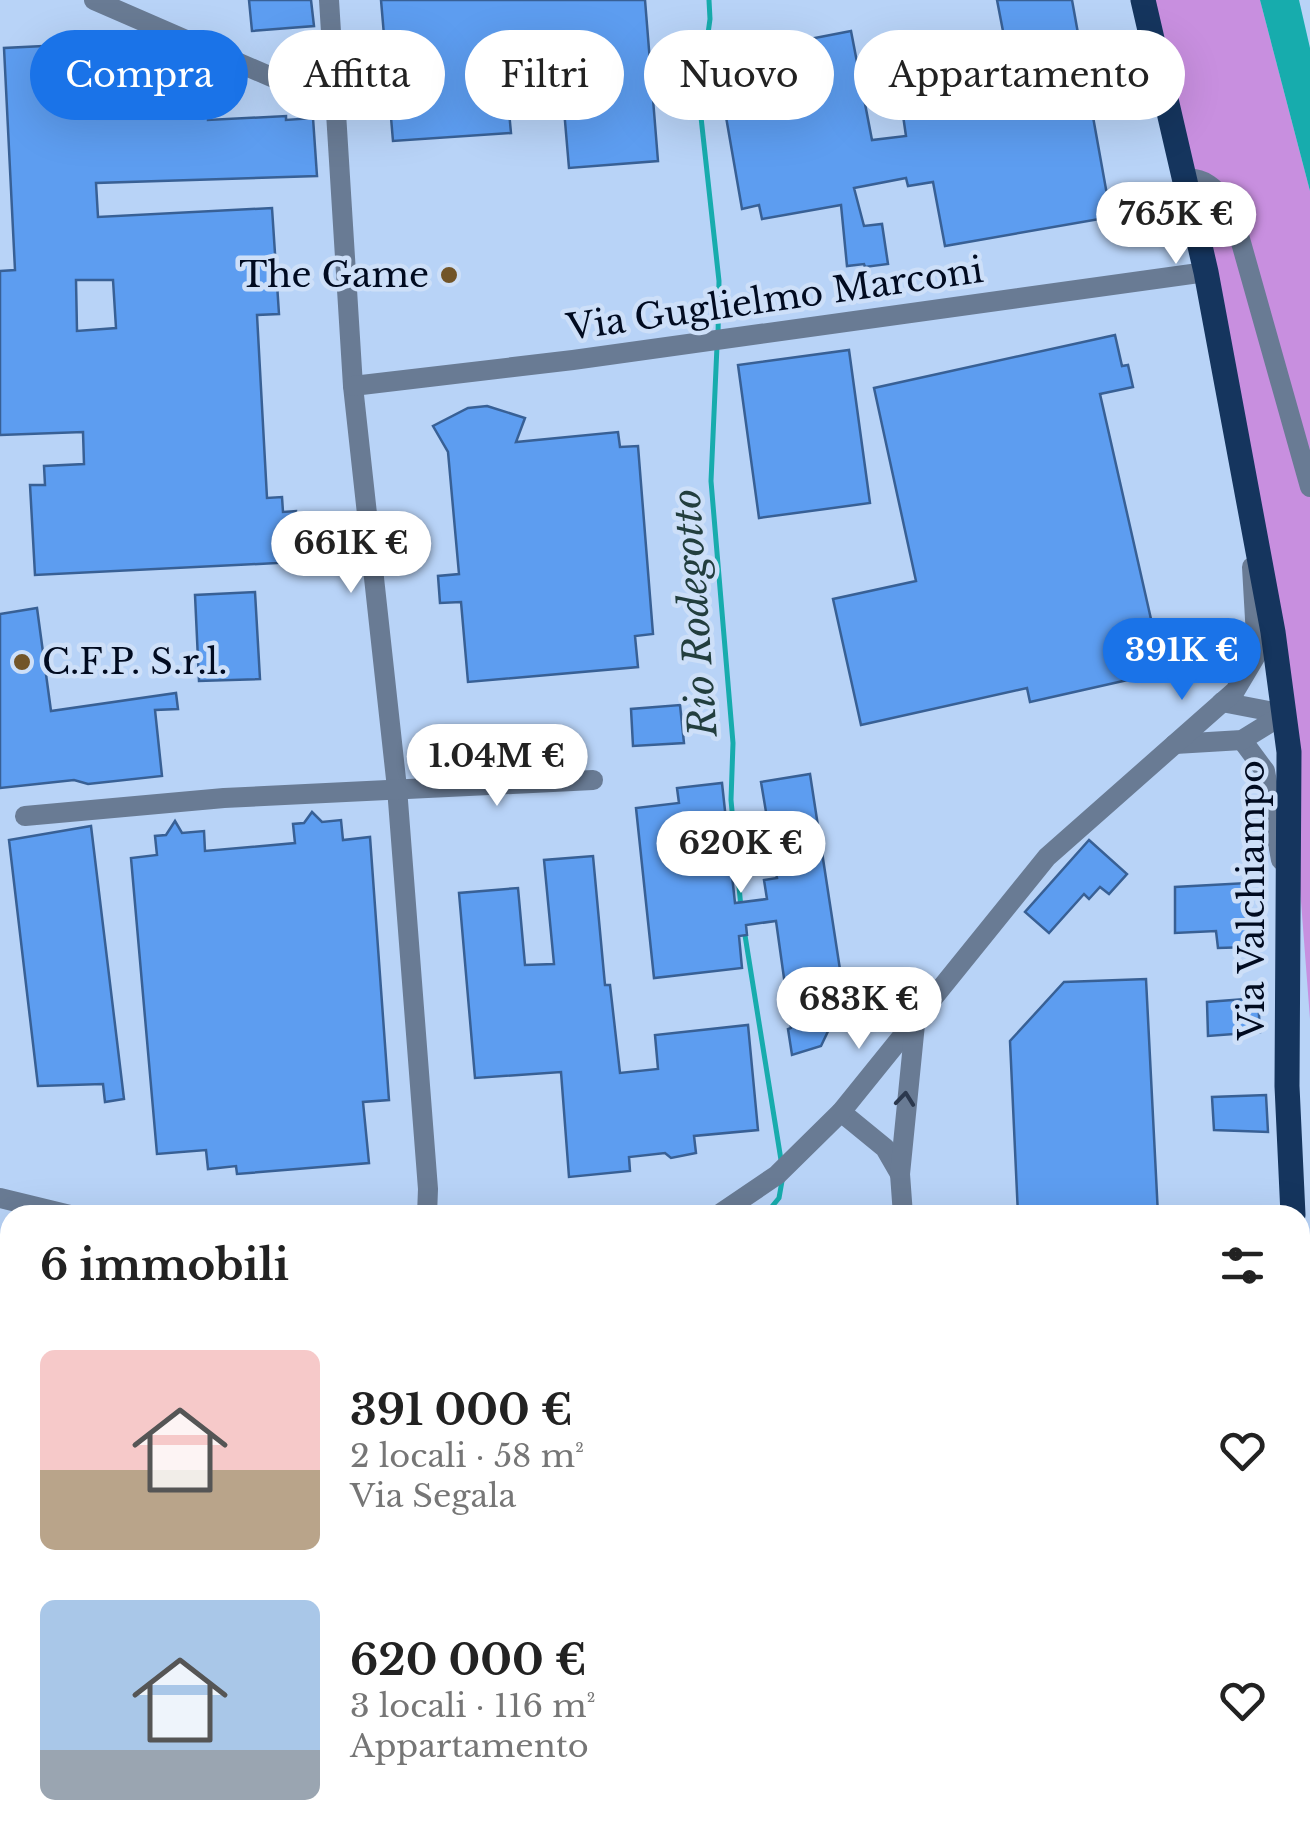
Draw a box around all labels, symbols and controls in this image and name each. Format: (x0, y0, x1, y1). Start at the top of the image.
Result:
chip: Compra (30, 30, 248, 120)
chip: Affitta (268, 30, 445, 120)
chip: Filtri (465, 30, 624, 120)
chip: Nuovo (644, 30, 834, 120)
chip: Appartamento (854, 30, 1185, 120)
pin: 765K € (1095, 182, 1257, 267)
text: 765K € (1118, 194, 1234, 234)
street label: Via Guglielmo Marconi (563, 248, 986, 349)
place label: The Game (239, 253, 429, 296)
marker: The Game (438, 264, 460, 286)
water label: Rio Rodegotto (662, 488, 727, 739)
pin: 661K € (270, 511, 432, 596)
text: 661K € (293, 523, 409, 563)
pin: 391K € (1101, 618, 1263, 703)
text: 391K € (1125, 630, 1239, 670)
place label: C.F.P. S.r.l. (42, 640, 228, 683)
marker: C.F.P. S.r.l. (11, 651, 33, 673)
pin: 1.04M € (405, 724, 589, 809)
text: 1.04M € (429, 736, 565, 776)
street label: Via Valchiampo (1230, 760, 1273, 1041)
pin: 620K € (660, 811, 822, 896)
text: 620K € (678, 823, 804, 863)
pin: 683K € (778, 967, 940, 1052)
text: 683K € (799, 979, 919, 1019)
one-way arrow (894, 1091, 916, 1107)
icon: filters (1215, 1238, 1270, 1293)
text: 6 immobili (40, 1239, 289, 1291)
text: 391 000 € (350, 1384, 573, 1436)
icon: home (120, 1390, 240, 1510)
icon: heart (1215, 1423, 1270, 1478)
text: 2 locali · 58 m² (350, 1436, 584, 1476)
text: Via Segala (350, 1476, 516, 1516)
text: 620 000 € (350, 1634, 587, 1686)
icon: home (120, 1640, 240, 1760)
icon: heart (1215, 1673, 1270, 1728)
text: 3 locali · 116 m² (350, 1686, 596, 1726)
text: Appartamento (350, 1726, 589, 1766)

